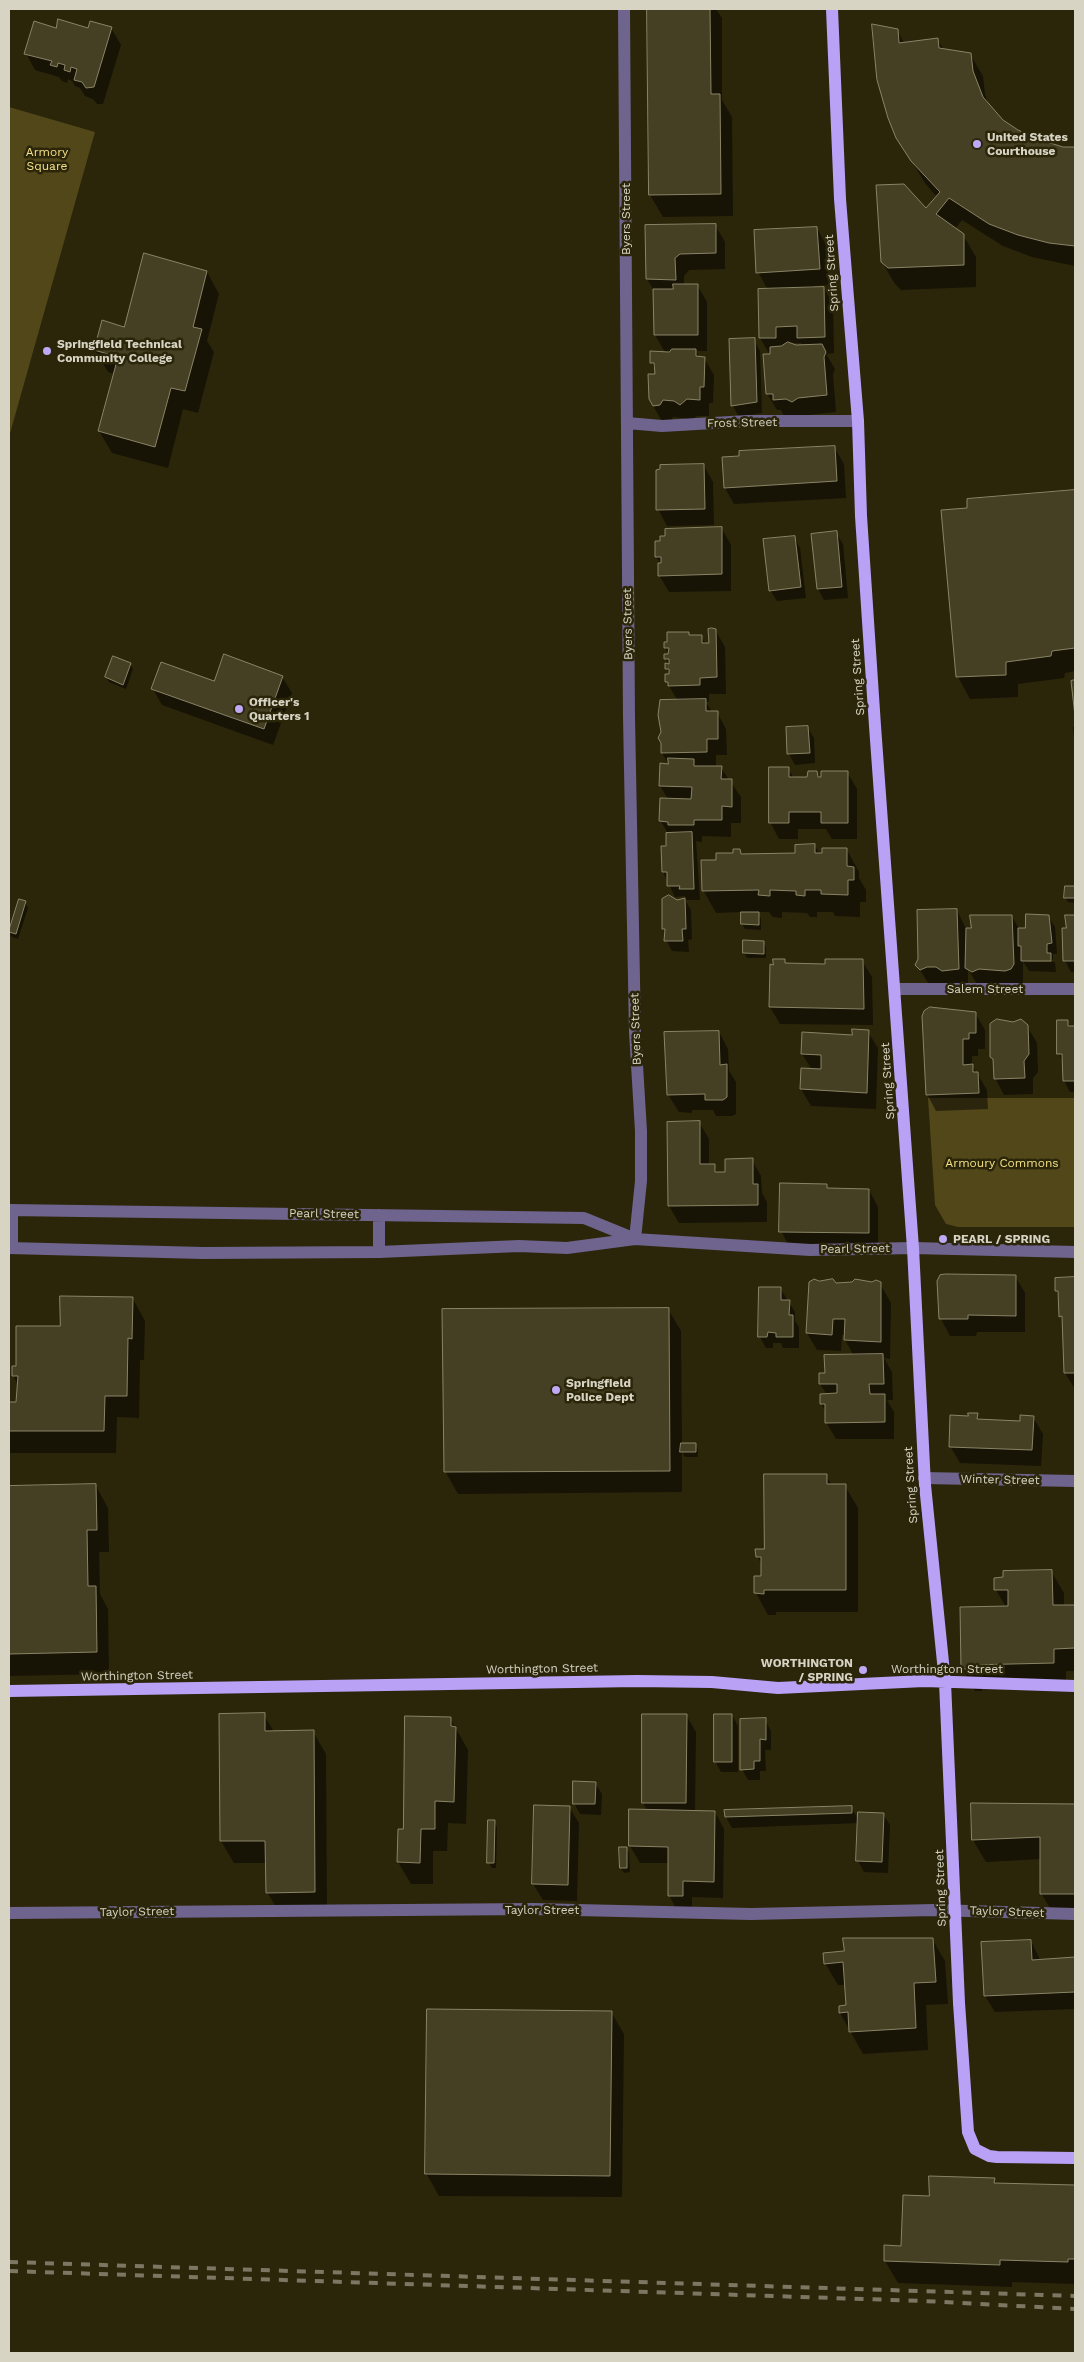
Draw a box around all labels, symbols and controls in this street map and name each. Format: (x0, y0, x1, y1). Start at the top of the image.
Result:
place label: United States Courthouse (987, 130, 1068, 158)
marker: United States Courthouse (971, 138, 983, 150)
park label: Armory Square (26, 145, 68, 173)
street label: Byers Street (619, 183, 633, 255)
street label: Spring Street (822, 234, 842, 312)
place label: Springfield Technical Community College (57, 337, 182, 365)
marker: Springfield Technical Community College (41, 345, 53, 357)
street label: Frost Street (707, 415, 777, 431)
street label: Byers Street (620, 588, 636, 660)
street label: Spring Street (848, 638, 868, 716)
place label: Officer's Quarters 1 (249, 695, 309, 723)
marker: Officer's Quarters 1 (233, 703, 245, 715)
street label: Salem Street (947, 982, 1023, 996)
street label: Byers Street (628, 993, 644, 1065)
street label: Spring Street (878, 1042, 898, 1120)
park label: Armoury Commons (945, 1156, 1059, 1170)
street label: Pearl Street (289, 1206, 359, 1222)
place label: PEARL / SPRING (953, 1232, 1050, 1246)
marker: PEARL / SPRING (937, 1233, 949, 1245)
street label: Pearl Street (820, 1241, 890, 1257)
place label: Springfield Police Dept (566, 1376, 634, 1404)
marker: Springfield Police Dept (550, 1384, 562, 1396)
street label: Spring Street (901, 1446, 921, 1524)
street label: Winter Street (960, 1472, 1040, 1488)
place label: WORTHINGTON / SPRING (761, 1656, 853, 1684)
street label: Worthington Street (486, 1661, 598, 1677)
street label: Worthington Street (891, 1662, 1003, 1676)
marker: WORTHINGTON / SPRING (857, 1664, 869, 1676)
street label: Worthington Street (81, 1668, 193, 1684)
street label: Spring Street (932, 1849, 950, 1927)
street label: Taylor Street (505, 1903, 579, 1917)
street label: Taylor Street (100, 1904, 174, 1920)
street label: Taylor Street (969, 1904, 1045, 1920)

